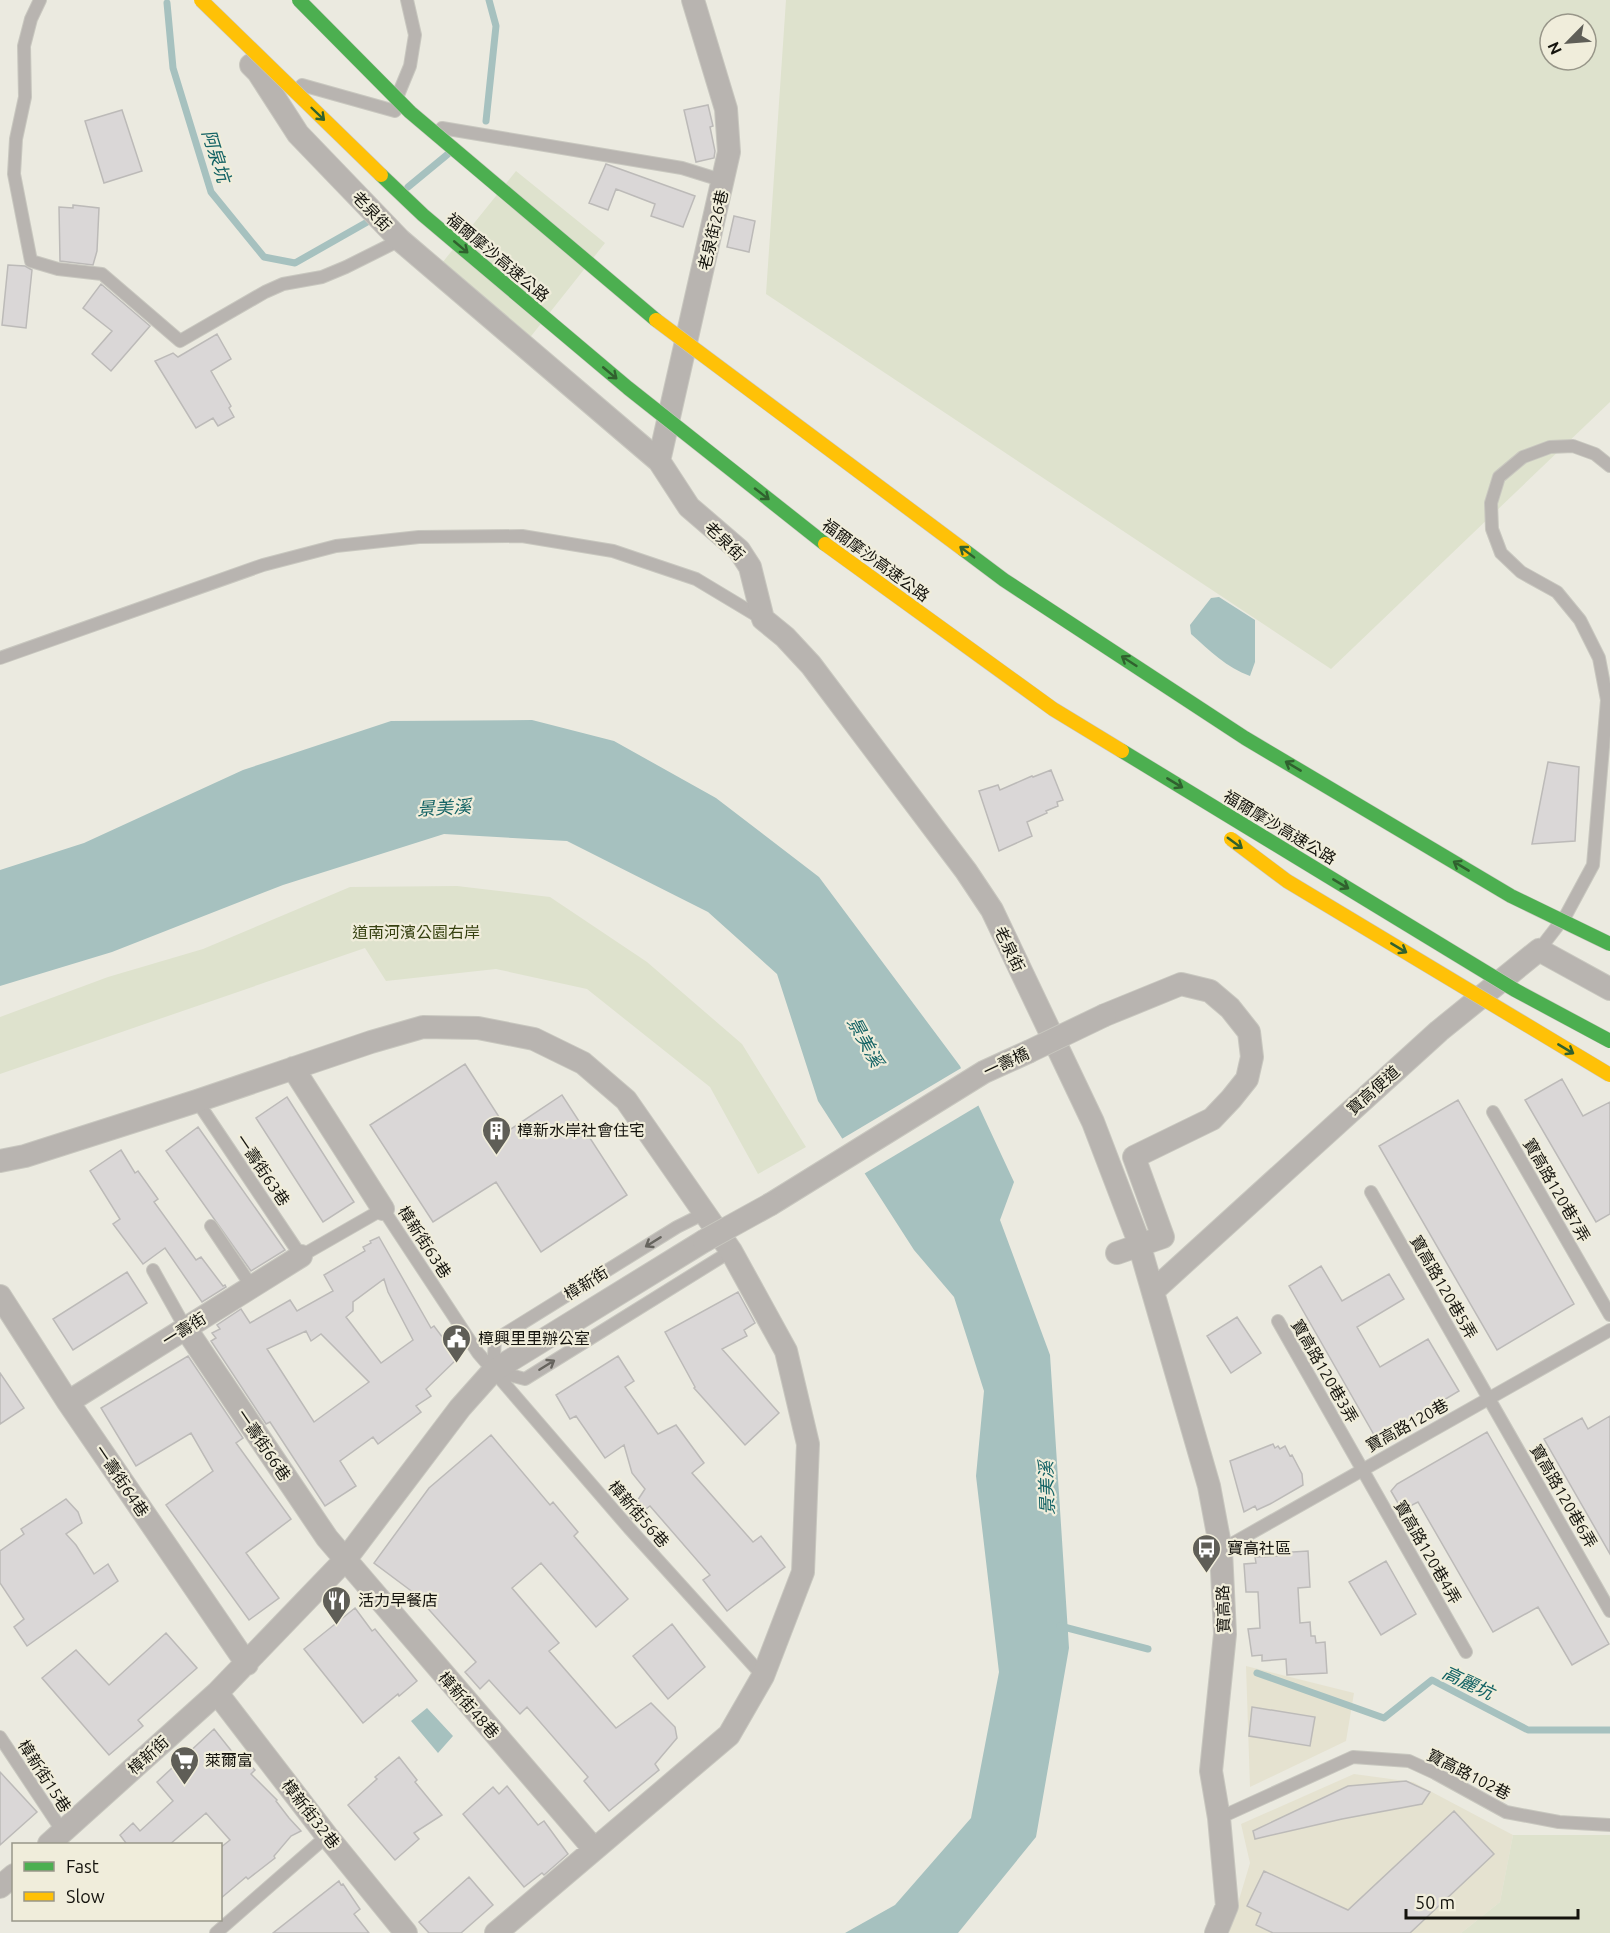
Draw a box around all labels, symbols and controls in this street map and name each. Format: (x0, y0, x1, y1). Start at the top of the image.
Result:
north arrow (1538, 12, 1598, 72)
text: N (1544, 39, 1565, 58)
one-way arrow (310, 107, 325, 121)
water label: 阿泉坑 (199, 127, 236, 187)
street label: 老泉街 (349, 187, 395, 235)
street label: 老泉街26巷 (695, 188, 731, 272)
street label: 福爾摩沙高速公路 (443, 209, 553, 305)
one-way arrow (453, 240, 468, 254)
one-way arrow (602, 366, 618, 379)
one-way arrow (754, 488, 770, 501)
street label: 福爾摩沙高速公路 (819, 515, 933, 605)
street label: 老泉街 (701, 518, 749, 564)
one-way arrow (960, 546, 976, 558)
one-way arrow (1121, 655, 1138, 667)
one-way arrow (1285, 760, 1302, 772)
one-way arrow (1166, 777, 1183, 789)
street label: 福爾摩沙高速公路 (1220, 786, 1340, 868)
water label: 景美溪 (416, 795, 474, 818)
one-way arrow (1227, 837, 1243, 849)
one-way arrow (1453, 859, 1470, 871)
one-way arrow (1332, 879, 1349, 891)
park label: 道南河濱公園右岸 (352, 923, 480, 941)
street label: 老泉街 (991, 923, 1029, 975)
one-way arrow (1390, 943, 1407, 955)
water label: 景美溪 (844, 1013, 889, 1073)
one-way arrow (1557, 1043, 1574, 1055)
street label: 一壽橋 (980, 1044, 1032, 1080)
street label: 寶高便道 (1343, 1062, 1403, 1118)
building icon: 樟新水岸社會住宅 (480, 1114, 512, 1156)
place label: 樟新水岸社會住宅 (517, 1121, 645, 1139)
street label: 一壽街63巷 (233, 1131, 293, 1209)
street label: 寶高路120巷7弄 (1520, 1135, 1594, 1245)
street label: 樟新街63巷 (395, 1203, 455, 1281)
street label: 寶高路120巷5弄 (1407, 1232, 1481, 1342)
one-way arrow (645, 1235, 662, 1248)
street label: 樟新街 (561, 1263, 611, 1303)
street label: 一壽街 (159, 1309, 209, 1349)
street label: 寶高路120巷3弄 (1288, 1316, 1362, 1426)
public building icon: 樟興里里辦公室 (441, 1322, 473, 1364)
place label: 樟興里里辦公室 (478, 1329, 590, 1347)
one-way arrow (538, 1359, 555, 1371)
street label: 寶高路120巷 (1363, 1395, 1451, 1455)
street label: 一壽街66巷 (234, 1406, 294, 1484)
street label: 寶高路120巷6弄 (1527, 1441, 1601, 1551)
street label: 一壽街64巷 (92, 1442, 152, 1520)
water label: 景美溪 (1035, 1458, 1057, 1515)
street label: 樟新街56巷 (605, 1477, 673, 1551)
street label: 寶高路120巷4弄 (1391, 1497, 1465, 1607)
bus stop icon: 寶高社區 (1190, 1532, 1222, 1574)
place label: 寶高社區 (1227, 1539, 1291, 1557)
restaurant icon: 活力早餐店 (321, 1584, 353, 1626)
street label: 寶高路 (1213, 1585, 1233, 1633)
place label: 活力早餐店 (358, 1591, 438, 1609)
water label: 高麗坑 (1440, 1662, 1500, 1704)
street label: 樟新街48巷 (435, 1668, 503, 1742)
street label: 樟新街 (124, 1732, 172, 1778)
street label: 樟新街15巷 (15, 1737, 75, 1815)
supermarket icon: 萊爾富 (168, 1744, 200, 1786)
street label: 寶高路102巷 (1424, 1745, 1514, 1803)
place label: 萊爾富 (205, 1751, 253, 1769)
street label: 樟新街32巷 (279, 1776, 343, 1852)
legend (12, 1843, 222, 1921)
text: Fast (66, 1856, 99, 1876)
scale bar (1406, 1882, 1578, 1920)
text: Slow (66, 1886, 105, 1906)
text: 50 m (1415, 1892, 1455, 1912)

